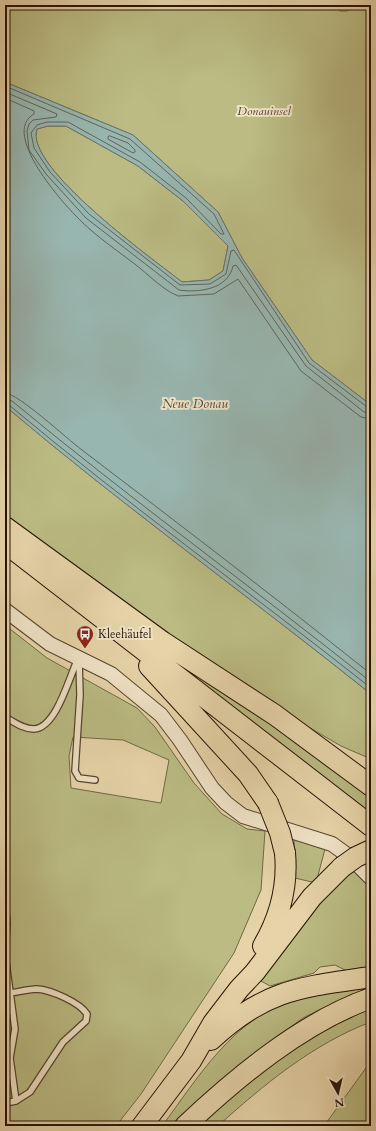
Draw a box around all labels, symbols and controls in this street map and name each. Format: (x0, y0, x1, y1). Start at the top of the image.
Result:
park label: Donauinsel (237, 103, 291, 119)
water label: Neue Donau (162, 395, 228, 413)
bus stop icon: Kleehäufel (75, 624, 95, 649)
place label: Kleehäufel (98, 626, 152, 642)
north arrow (318, 1073, 358, 1113)
text: N (333, 1094, 345, 1111)

